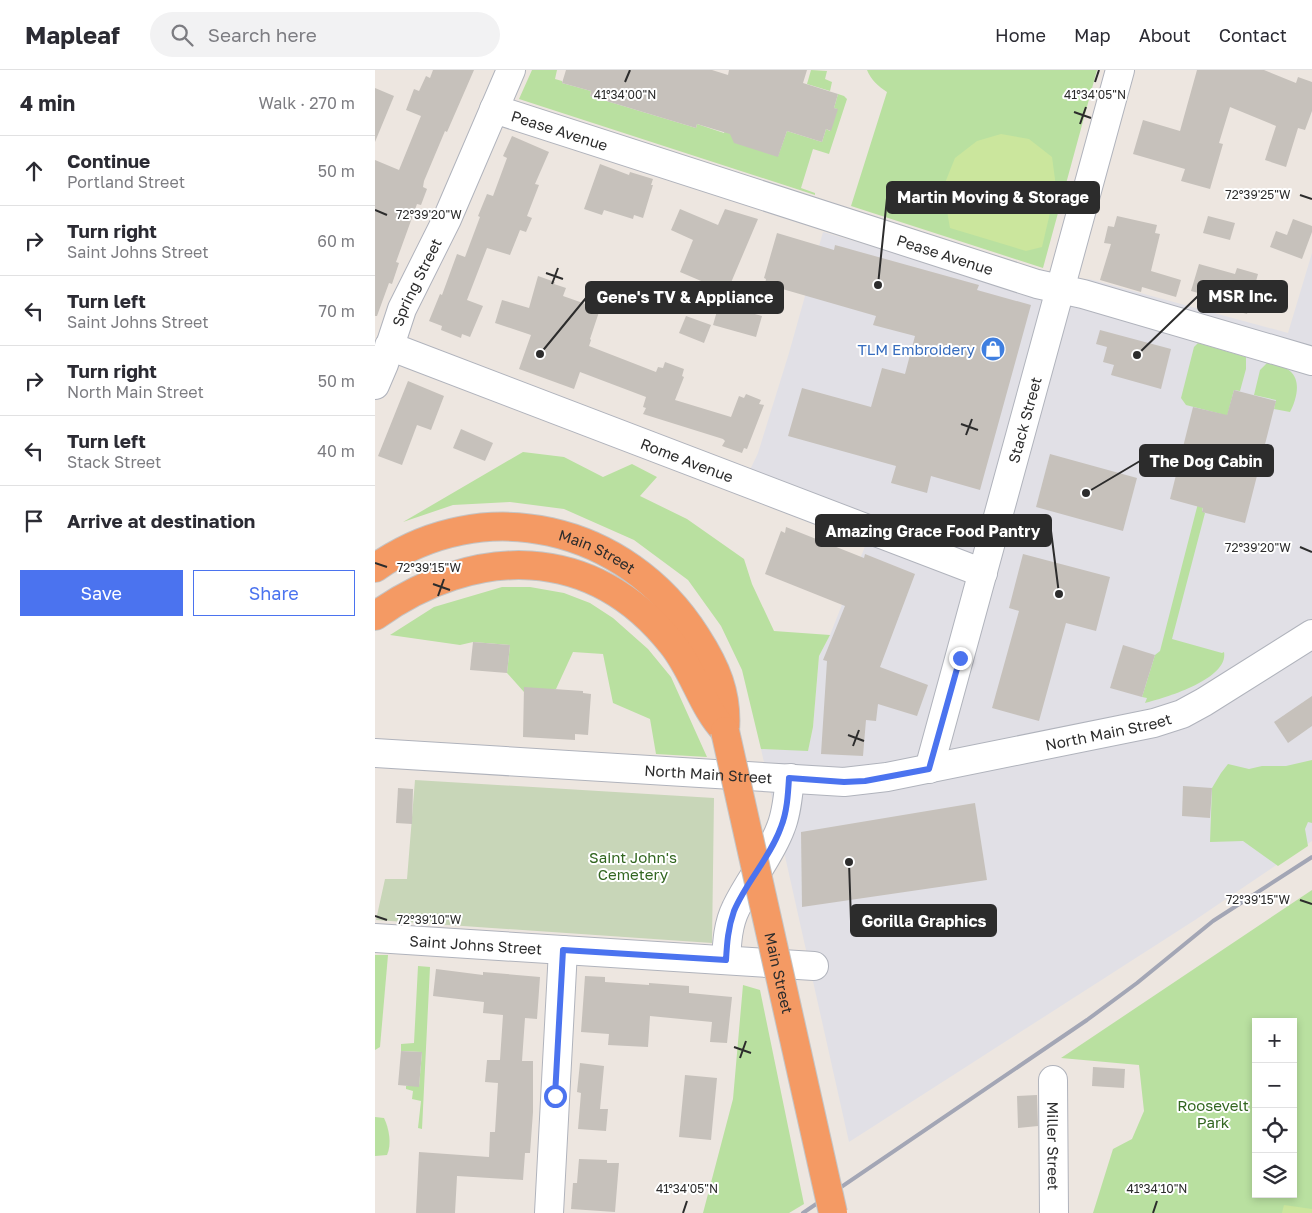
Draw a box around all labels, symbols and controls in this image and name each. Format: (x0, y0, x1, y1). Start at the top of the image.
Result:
search box (150, 12, 500, 57)
text: Mapleaf (25, 20, 120, 49)
icon: search (168, 21, 196, 49)
text: Search here (208, 23, 317, 46)
text: Home (995, 24, 1046, 46)
text: Map (1074, 24, 1111, 46)
text: About (1139, 24, 1191, 46)
text: Contact (1219, 24, 1287, 46)
text: 41°34'00"N (594, 87, 656, 102)
text: 41°34'05"N (1064, 87, 1126, 102)
text: 4 min (20, 90, 75, 116)
text: Walk · 270 m (258, 93, 355, 113)
street label: Pease Avenue (509, 106, 610, 154)
text: Continue (67, 149, 150, 172)
icon: ahead (20, 157, 48, 185)
text: 50 m (318, 161, 355, 181)
text: Portland Street (67, 172, 185, 192)
callout: Martin Moving & Storage (887, 182, 1099, 213)
text: Martin Moving & Storage (897, 187, 1089, 207)
text: 72°39'25"W (1225, 187, 1291, 202)
text: 72°39'20"W (396, 207, 462, 222)
text: Turn right (67, 219, 157, 242)
icon: right (20, 227, 48, 255)
street label: Pease Avenue (895, 230, 996, 278)
text: 60 m (317, 231, 355, 251)
street label: Spring Street (388, 235, 445, 328)
text: Saint Johns Street (67, 242, 209, 262)
callout: MSR Inc. (1198, 281, 1287, 312)
callout: Gene's TV & Appliance (586, 282, 783, 313)
text: MSR Inc. (1208, 286, 1278, 306)
text: Gene's TV & Appliance (597, 287, 773, 307)
text: Turn left (67, 289, 146, 312)
icon: left (20, 297, 48, 325)
text: 70 m (318, 301, 355, 321)
text: Saint Johns Street (67, 312, 209, 332)
shop icon: TLM Embroidery (980, 336, 1006, 362)
place label: TLM Embroidery (858, 340, 976, 358)
text: Turn right (67, 359, 157, 382)
icon: right (20, 367, 48, 395)
text: 50 m (318, 371, 355, 391)
street label: Stack Street (1004, 375, 1045, 465)
text: North Main Street (67, 382, 204, 402)
text: Turn left (67, 429, 146, 452)
street label: Rome Avenue (638, 434, 736, 486)
icon: left (20, 437, 48, 465)
text: 40 m (317, 441, 355, 461)
callout: The Dog Cabin (1140, 445, 1273, 476)
text: The Dog Cabin (1150, 451, 1262, 471)
text: Stack Street (67, 452, 161, 472)
icon: arrive (20, 507, 48, 535)
text: Arrive at destination (67, 509, 255, 532)
callout: Amazing Grace Food Pantry (816, 515, 1051, 546)
text: Amazing Grace Food Pantry (826, 521, 1041, 541)
street label: Main Street (557, 525, 639, 577)
text: 72°39'20"W (1225, 540, 1291, 555)
text: 72°39'15"W (397, 560, 462, 575)
button: Save (20, 570, 183, 616)
button: Share (193, 570, 355, 616)
route end (949, 647, 972, 670)
street label: North Main Street (1044, 709, 1174, 754)
street label: North Main Street (644, 761, 773, 787)
park label: Saint John's Cemetery (589, 848, 677, 883)
text: 72°39'15"W (1226, 892, 1291, 907)
callout: Gorilla Graphics (851, 905, 996, 936)
text: Gorilla Graphics (861, 911, 987, 931)
text: 72°39'10"W (397, 912, 462, 927)
street label: Saint Johns Street (409, 931, 543, 958)
street label: Main Street (761, 931, 797, 1015)
map controls (1252, 1018, 1297, 1198)
button: + (1252, 1018, 1297, 1063)
button: − (1252, 1063, 1297, 1108)
route start (544, 1085, 567, 1108)
park label: Roosevelt Park (1177, 1096, 1249, 1131)
street label: Miller Street (1044, 1101, 1063, 1191)
button: locate (1252, 1108, 1297, 1153)
button: layers (1252, 1153, 1297, 1198)
text: 41°34'05"N (656, 1181, 718, 1196)
text: 41°34'10"N (1127, 1181, 1187, 1196)

